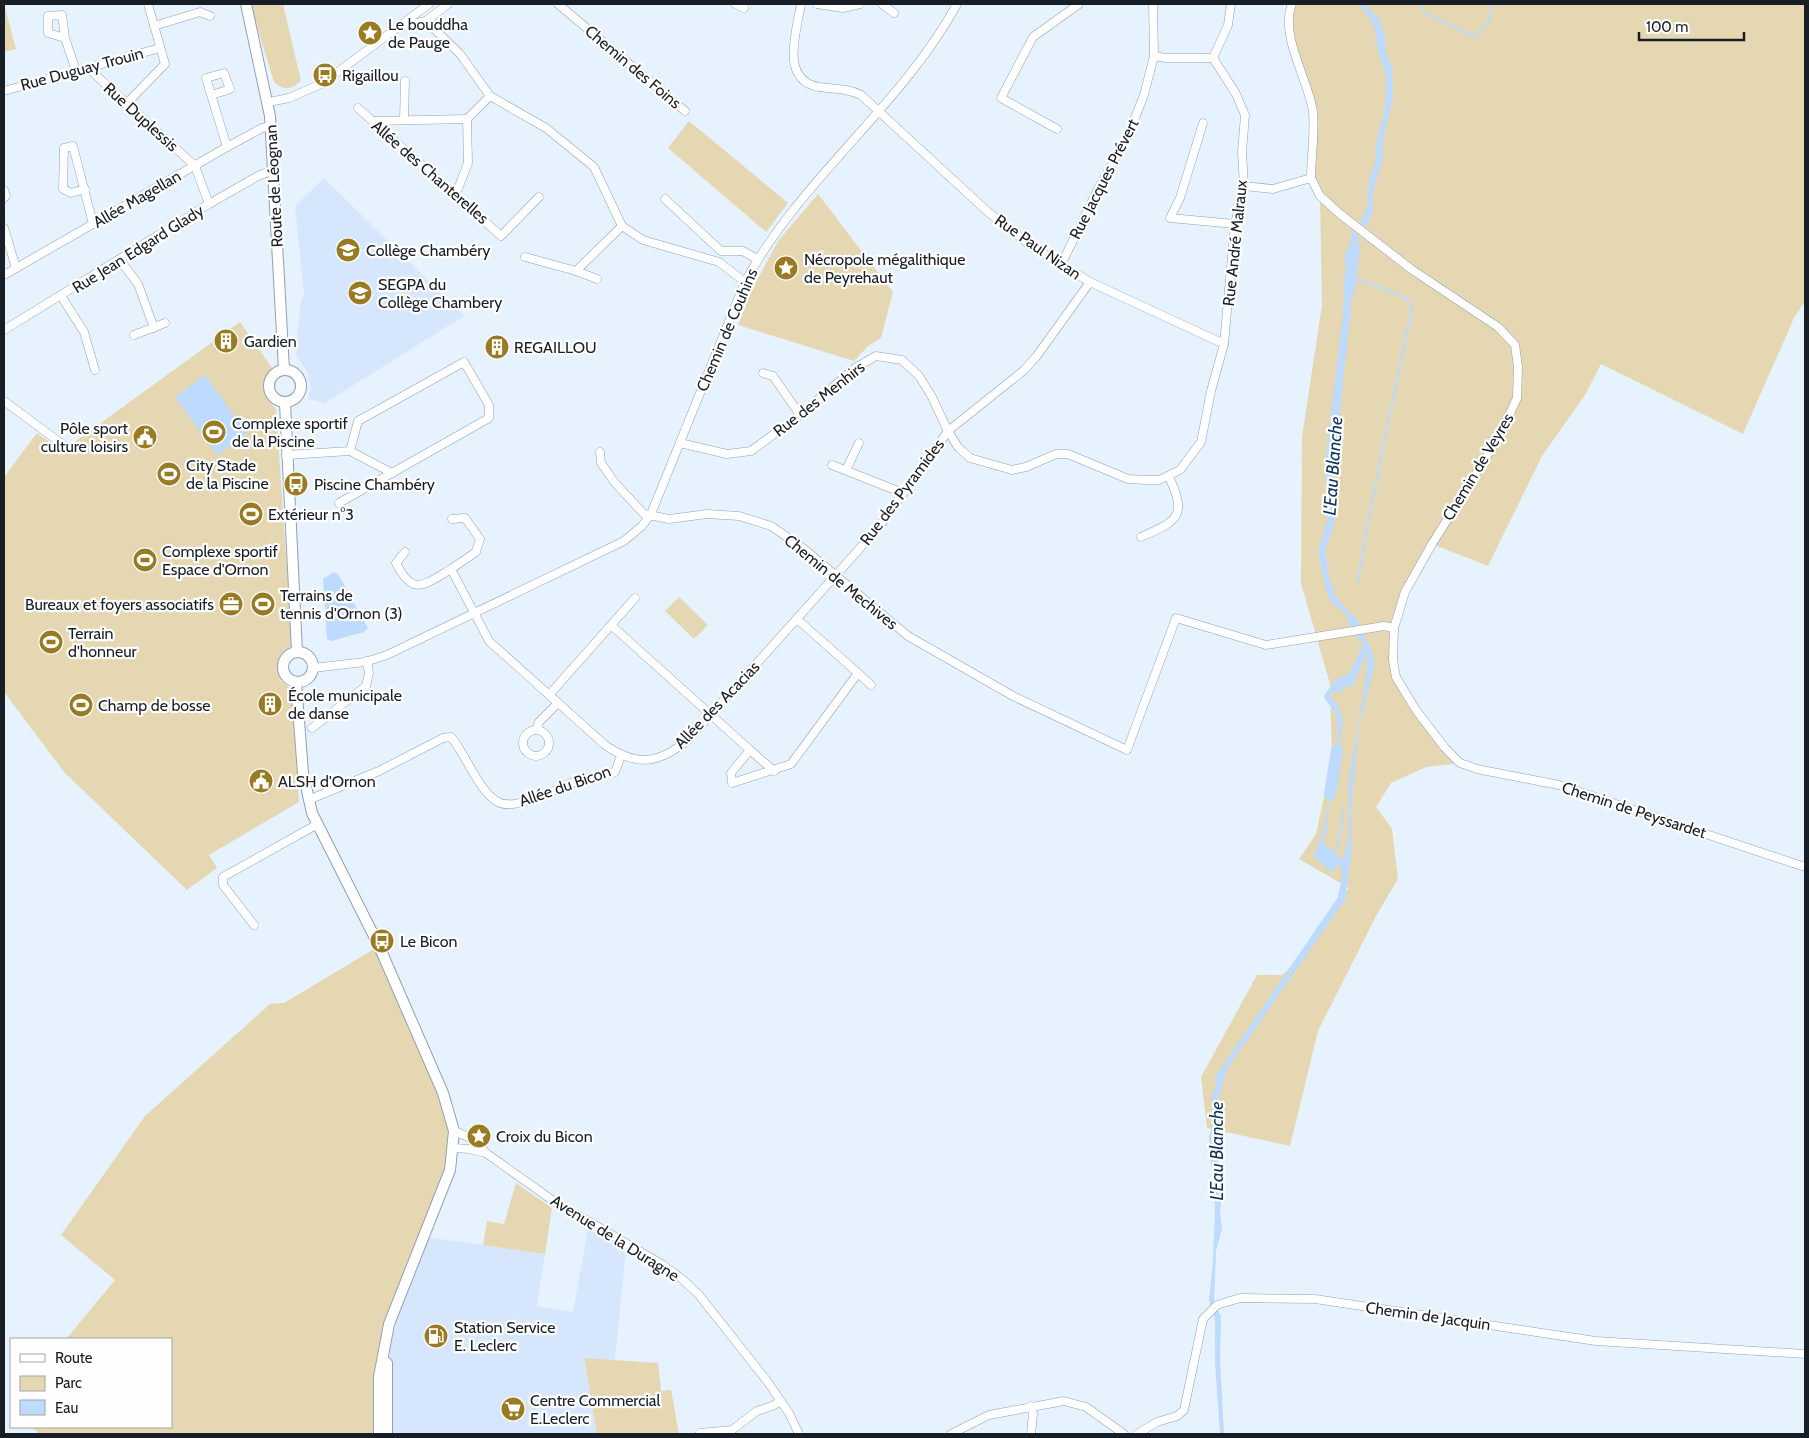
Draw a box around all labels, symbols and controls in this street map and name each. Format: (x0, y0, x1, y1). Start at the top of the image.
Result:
scale bar (1639, 10, 1744, 42)
place label: Le bouddha de Pauge (388, 15, 468, 52)
text: 100 m (1646, 18, 1688, 36)
place icon: Le bouddha de Pauge (357, 20, 383, 46)
street label: Chemin des Foins (581, 21, 685, 113)
street label: Rue Duguay Trouin (18, 43, 146, 95)
bus stop icon: Rigaillou (312, 62, 338, 88)
place label: Rigaillou (342, 66, 399, 85)
street label: Rue Duplessis (100, 79, 182, 156)
street label: Rue Jacques Prévert (1065, 115, 1143, 242)
street label: Allée des Chanterelles (368, 116, 492, 228)
street label: Route de Léognan (261, 124, 287, 248)
street label: Allée Magellan (90, 166, 184, 232)
street label: Rue André Malraux (1219, 178, 1251, 307)
street label: Rue Jean Edgard Glady (69, 201, 207, 297)
street label: Rue Paul Nizan (991, 210, 1085, 284)
school or university icon: Collège Chambéry (335, 237, 361, 263)
place label: Collège Chambéry (366, 241, 490, 260)
place label: Nécropole mégalithique de Peyrehaut (804, 250, 965, 287)
place icon: Nécropole mégalithique de Peyrehaut (773, 255, 799, 281)
street label: Chemin de Couhins (693, 265, 762, 394)
place label: SEGPA du Collège Chambery (378, 275, 502, 312)
school or university icon: SEGPA du Collège Chambery (347, 280, 373, 306)
building icon: Gardien (213, 328, 239, 354)
place label: Gardien (244, 332, 297, 351)
building icon: REGAILLOU (484, 334, 510, 360)
place label: REGAILLOU (514, 338, 597, 357)
street label: Rue des Menhirs (770, 357, 869, 441)
street label: Chemin de Veyres (1438, 409, 1518, 524)
place label: Complexe sportif de la Piscine (232, 414, 348, 451)
water label: L'Eau Blanche (1319, 416, 1347, 516)
place label: Pôle sport culture loisirs (41, 419, 129, 456)
sports icon: Complexe sportif de la Piscine (201, 419, 227, 445)
public building icon: Pôle sport culture loisirs (132, 424, 158, 450)
street label: Rue des Pyramides (856, 435, 948, 549)
place label: City Stade de la Piscine (186, 456, 269, 493)
sports icon: City Stade de la Piscine (156, 461, 182, 487)
bus stop icon: Piscine Chambéry (283, 471, 309, 497)
place label: Piscine Chambéry (314, 475, 435, 494)
sports icon: Extérieur n°3 (238, 501, 264, 527)
place label: Extérieur n°3 (268, 505, 354, 524)
street label: Chemin de Mechives (781, 530, 902, 634)
place label: Complexe sportif Espace d'Ornon (162, 542, 278, 579)
sports icon: Complexe sportif Espace d'Ornon (132, 547, 158, 573)
place label: Terrains de tennis d'Ornon (3) (280, 586, 403, 623)
office icon: Bureaux et foyers associatifs (218, 591, 244, 617)
sports icon: Terrains de tennis d'Ornon (3) (250, 591, 276, 617)
place label: Bureaux et foyers associatifs (25, 595, 214, 614)
place label: Terrain d'honneur (68, 624, 138, 661)
sports icon: Terrain d'honneur (38, 629, 64, 655)
street label: Allée des Acacias (671, 657, 764, 753)
place label: École municipale de danse (288, 686, 402, 723)
building icon: École municipale de danse (257, 691, 283, 717)
sports icon: Champ de bosse (68, 692, 94, 718)
place label: Champ de bosse (98, 696, 211, 715)
street label: Allée du Bicon (517, 761, 613, 811)
public building icon: ALSH d'Ornon (248, 768, 274, 794)
place label: ALSH d'Ornon (278, 772, 376, 791)
street label: Chemin de Peyssardet (1559, 778, 1709, 843)
bus stop icon: Le Bicon (369, 928, 395, 954)
place label: Le Bicon (400, 932, 457, 951)
water label: L'Eau Blanche (1206, 1102, 1228, 1200)
place icon: Croix du Bicon (466, 1123, 492, 1149)
place label: Croix du Bicon (496, 1127, 593, 1146)
street label: Avenue de la Duragne (547, 1191, 683, 1285)
street label: Chemin de Jacquin (1364, 1298, 1492, 1334)
place label: Station Service E. Leclerc (454, 1318, 555, 1355)
fuel station icon: Station Service E. Leclerc (423, 1323, 449, 1349)
legend (10, 1338, 172, 1428)
text: Route (55, 1349, 93, 1367)
text: Parc (55, 1374, 82, 1392)
place label: Centre Commercial E.Leclerc (530, 1391, 661, 1428)
supermarket icon: Centre Commercial E.Leclerc (500, 1396, 526, 1422)
text: Eau (55, 1399, 78, 1417)

